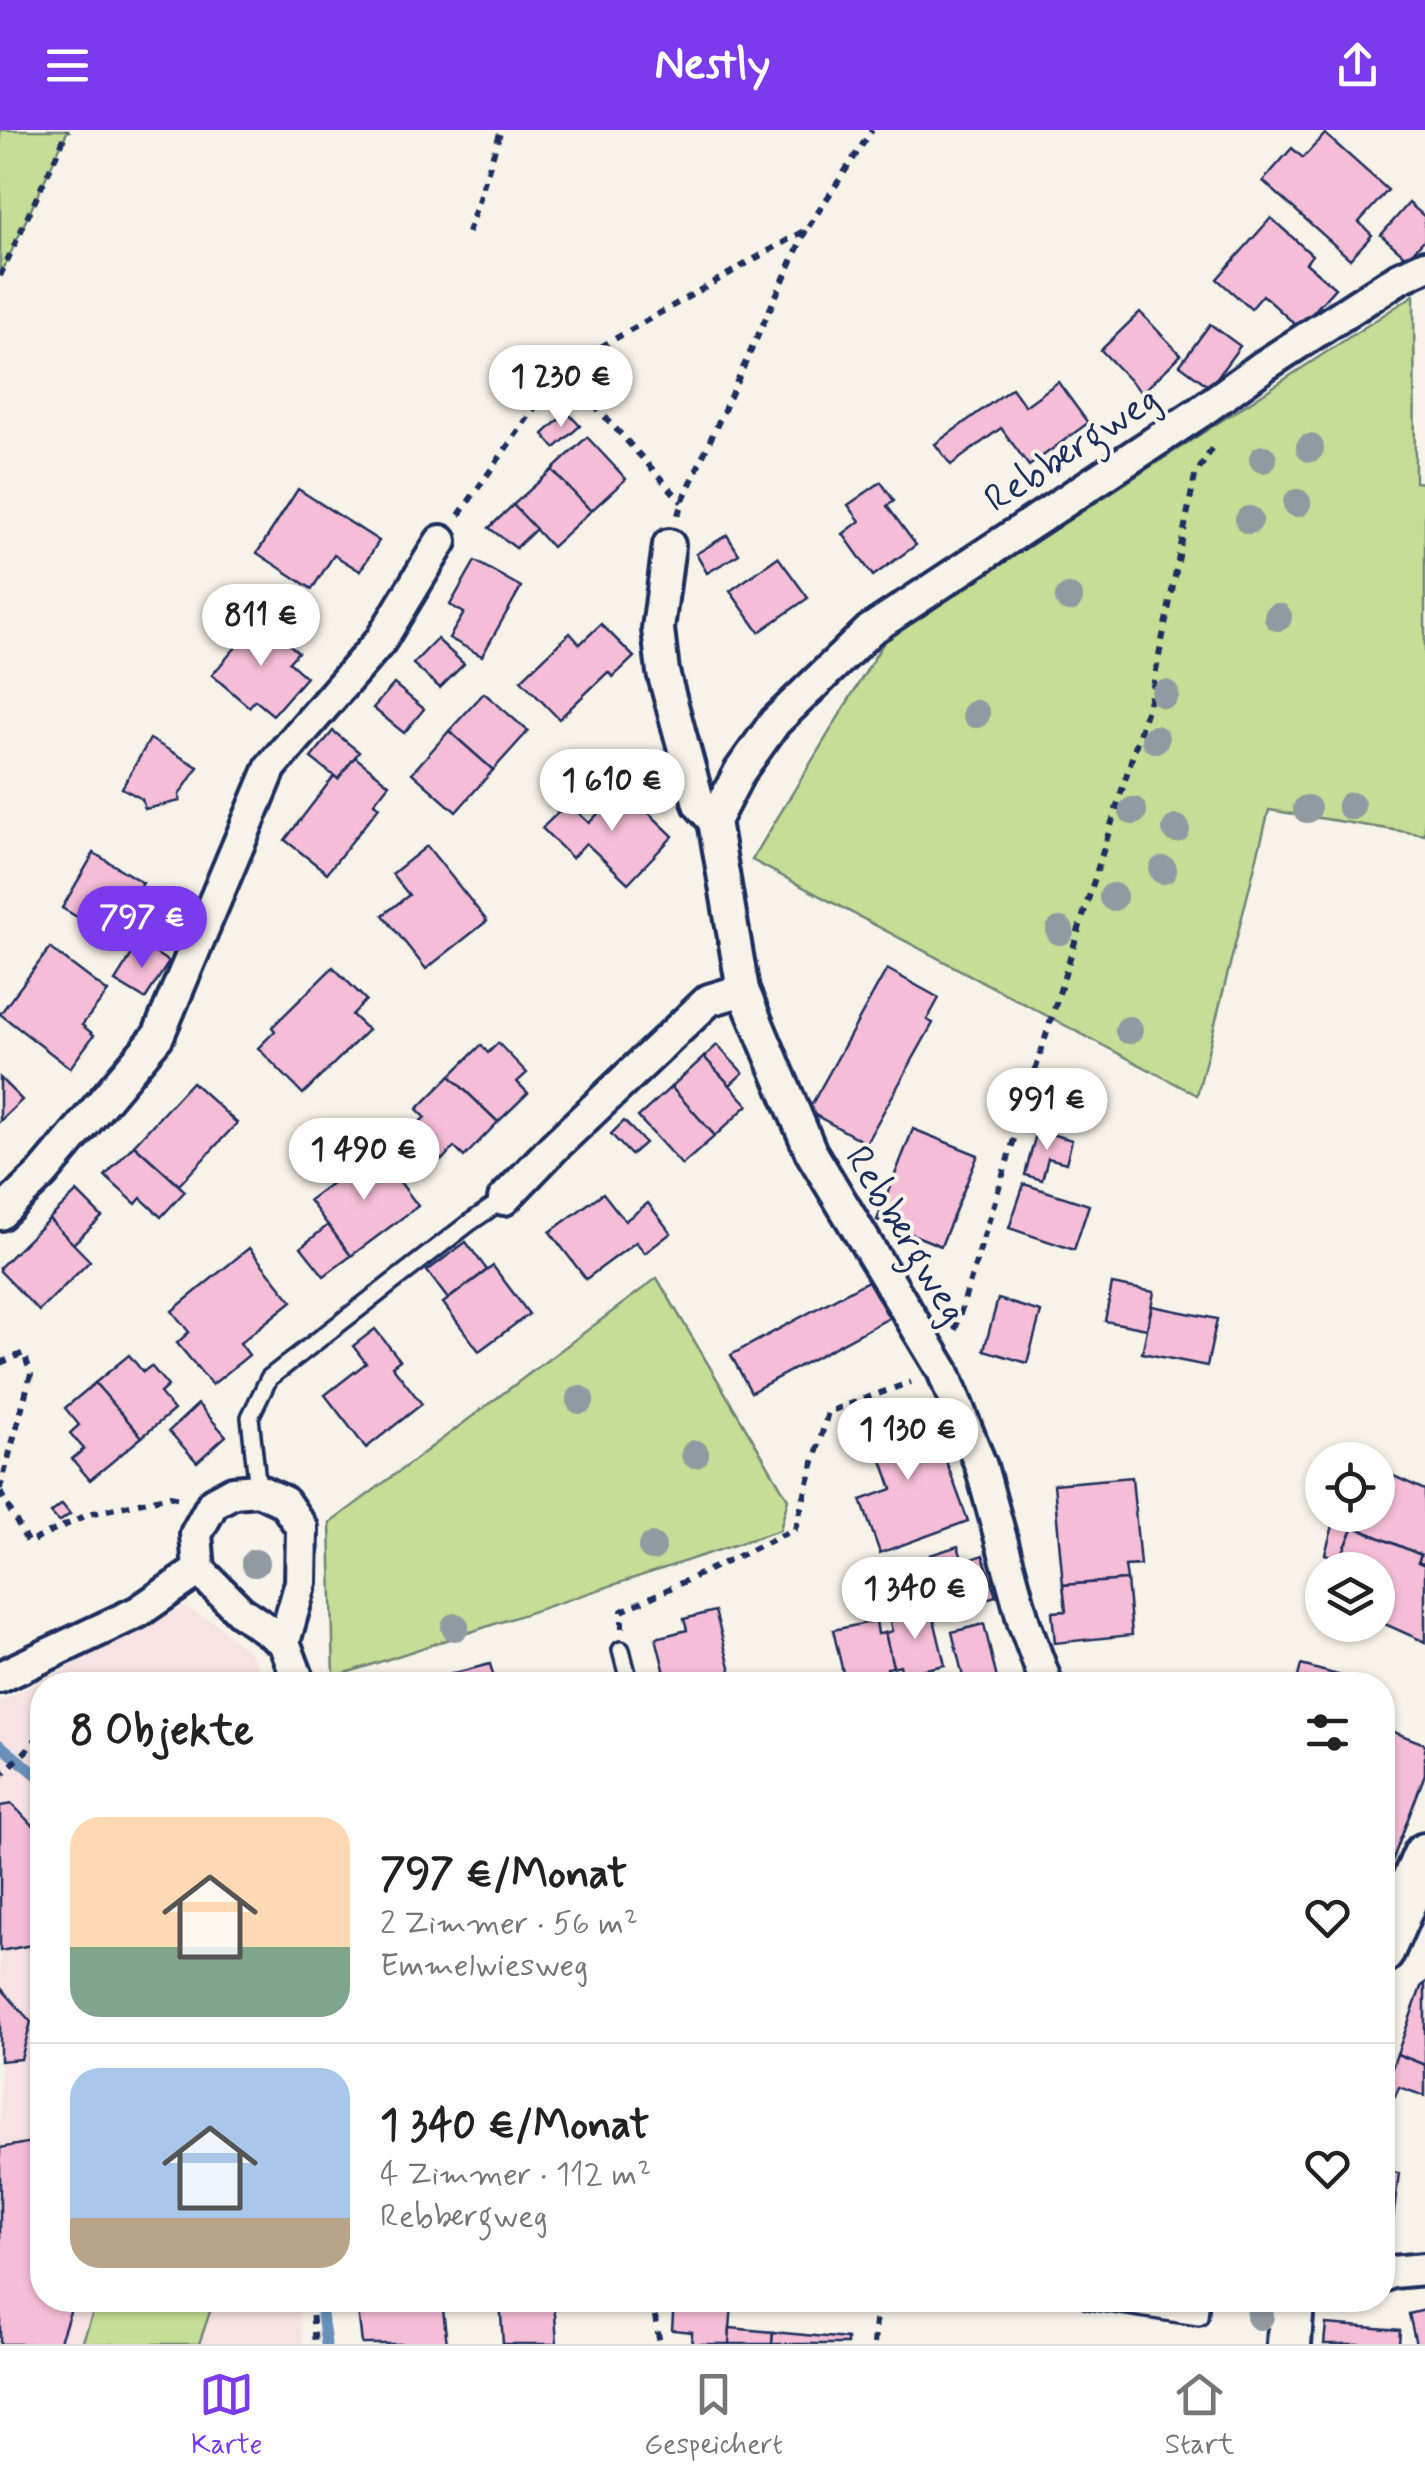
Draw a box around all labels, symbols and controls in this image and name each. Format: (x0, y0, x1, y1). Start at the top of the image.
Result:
text: Nestly (654, 36, 771, 95)
icon: menu (40, 38, 95, 93)
icon: share (1330, 38, 1385, 93)
pin: 1 230 € (469, 345, 653, 430)
text: 1 230 € (511, 356, 611, 398)
street label: Rebbergweg (976, 375, 1171, 528)
pin: 811 € (191, 584, 331, 669)
text: 811 € (224, 595, 298, 637)
pin: 1 610 € (520, 749, 704, 834)
text: 1 610 € (562, 760, 662, 802)
pin: 797 € (72, 886, 212, 971)
text: 797 € (99, 897, 185, 939)
pin: 991 € (977, 1068, 1117, 1153)
text: 991 € (1009, 1079, 1085, 1121)
pin: 1 490 € (272, 1118, 456, 1203)
text: 1 490 € (311, 1129, 417, 1171)
street label: Rebbergweg (829, 1137, 977, 1335)
pin: 1 130 € (816, 1398, 1000, 1483)
text: 1 130 € (859, 1409, 957, 1451)
map controls (1305, 1442, 1395, 1642)
button: locate (1305, 1442, 1395, 1532)
button: layers (1305, 1552, 1395, 1642)
pin: 1 340 € (823, 1557, 1007, 1642)
text: 1 340 € (864, 1568, 966, 1610)
text: 8 Objekte (70, 1705, 254, 1760)
icon: filters (1300, 1705, 1355, 1760)
text: 797 €/Monat (380, 1848, 627, 1903)
icon: home (150, 1857, 270, 1977)
icon: heart (1300, 1890, 1355, 1945)
text: 2 Zimmer · 56 m² (380, 1903, 638, 1945)
text: Emmelwiesweg (380, 1945, 588, 1987)
text: 1 340 €/Monat (380, 2099, 649, 2154)
icon: home (150, 2108, 270, 2228)
icon: heart (1300, 2141, 1355, 2196)
text: 4 Zimmer · 112 m² (380, 2154, 651, 2196)
text: Rebbergweg (380, 2196, 548, 2238)
tab: Karte (191, 2367, 262, 2464)
tab: Gespeichert (644, 2367, 783, 2464)
tab: Start (1165, 2367, 1234, 2464)

